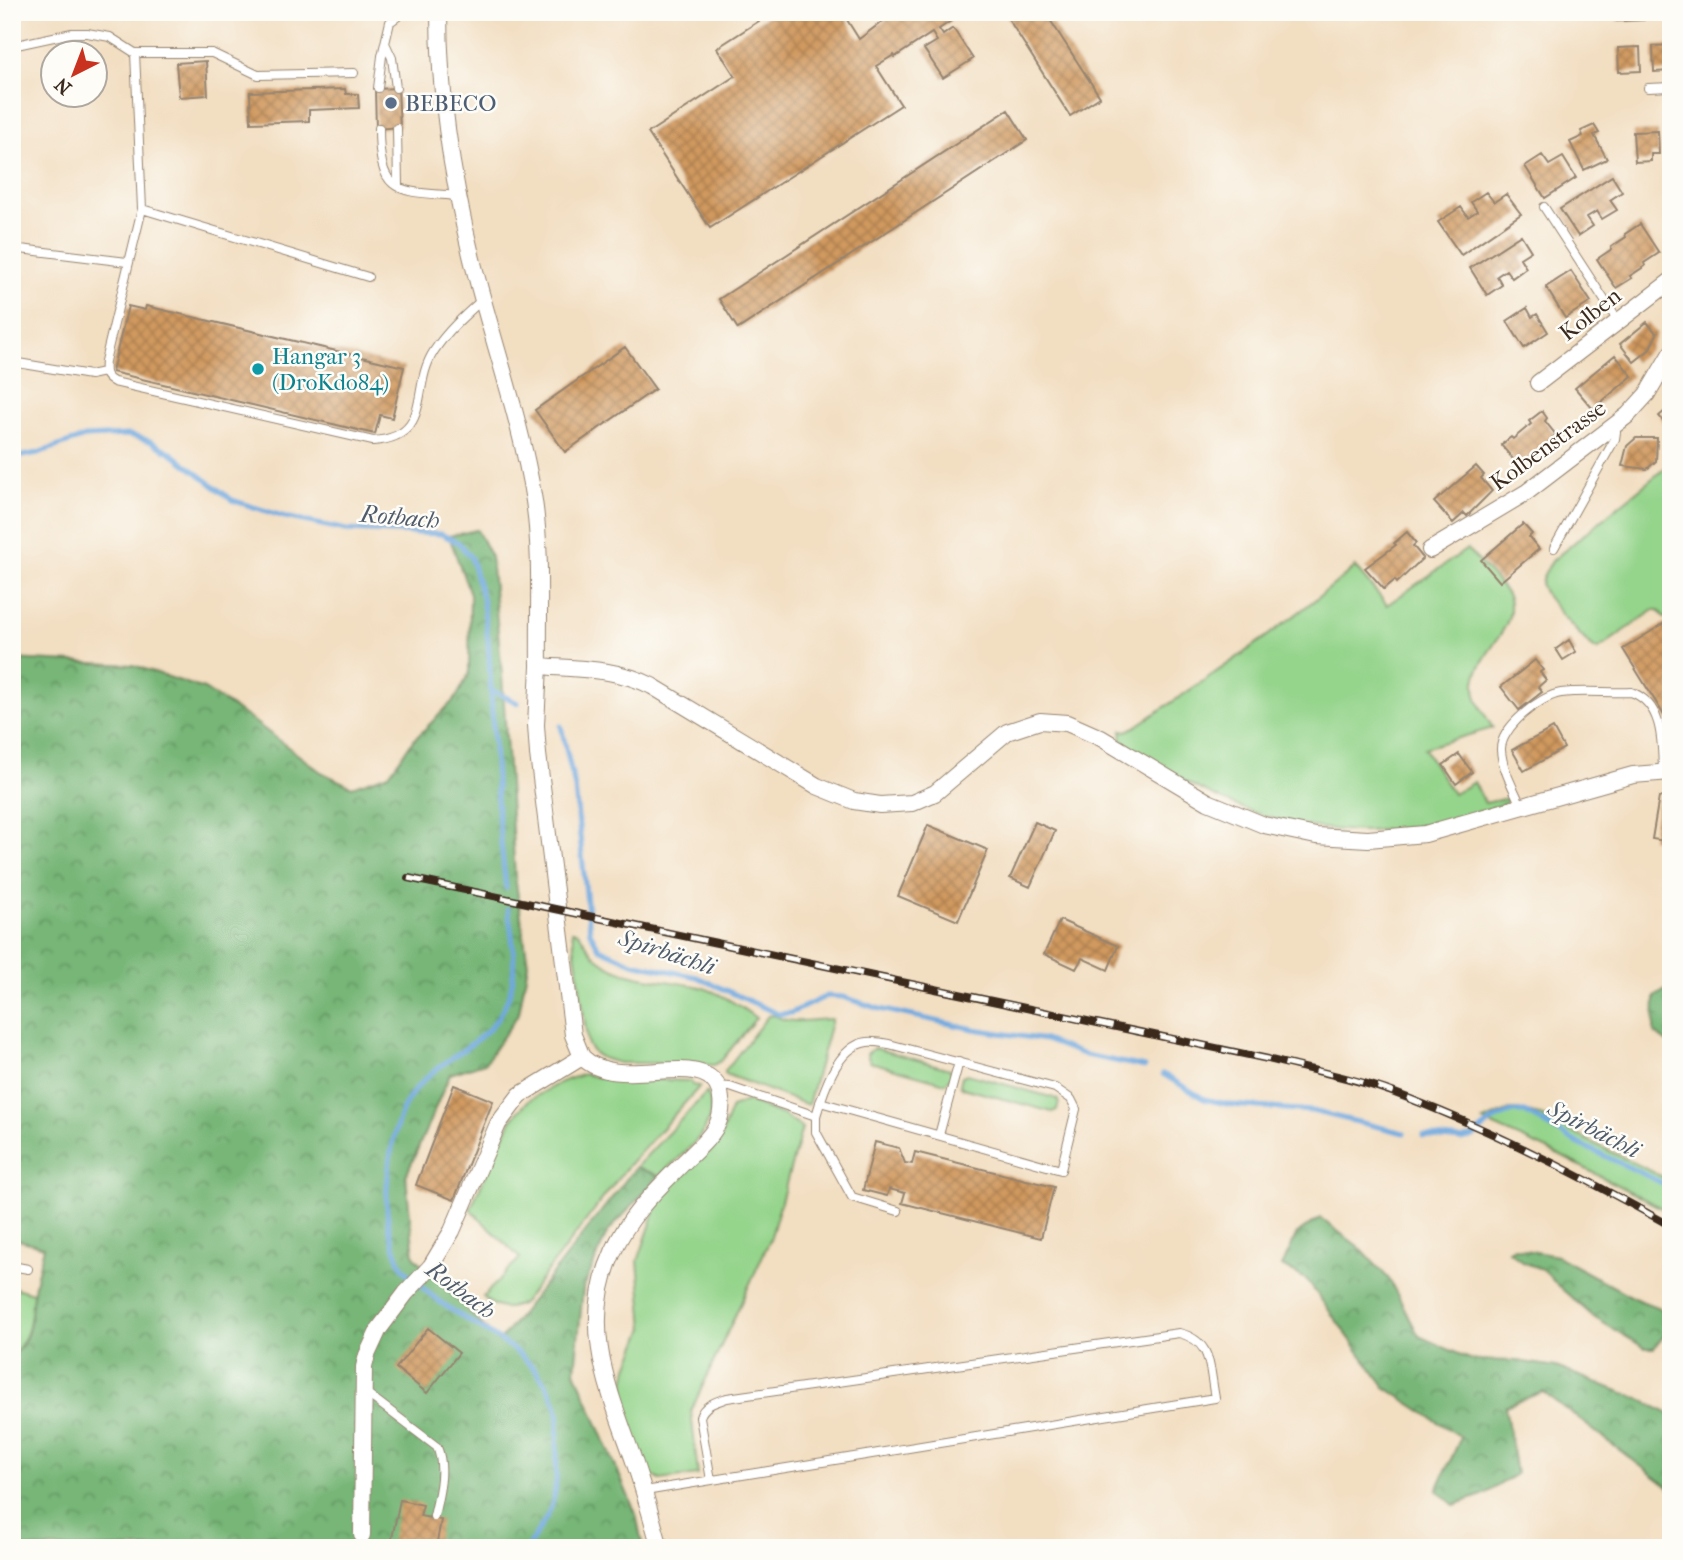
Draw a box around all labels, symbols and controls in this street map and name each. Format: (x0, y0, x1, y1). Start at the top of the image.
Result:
north arrow (38, 38, 108, 108)
text: N (50, 73, 76, 99)
place label: BEBECO (405, 90, 496, 117)
marker: BEBECO (383, 95, 399, 111)
street label: Kolben (1554, 282, 1627, 347)
place label: Hangar 3 (DroKdo84) (272, 343, 389, 396)
marker: Hangar 3 (DroKdo84) (250, 361, 266, 377)
street label: Kolbenstrasse (1485, 394, 1611, 496)
water label: Rotbach (357, 499, 441, 534)
water label: Spirbächli (614, 923, 721, 981)
water label: Spirbächli (1542, 1093, 1647, 1165)
water label: Rotbach (419, 1254, 501, 1325)

